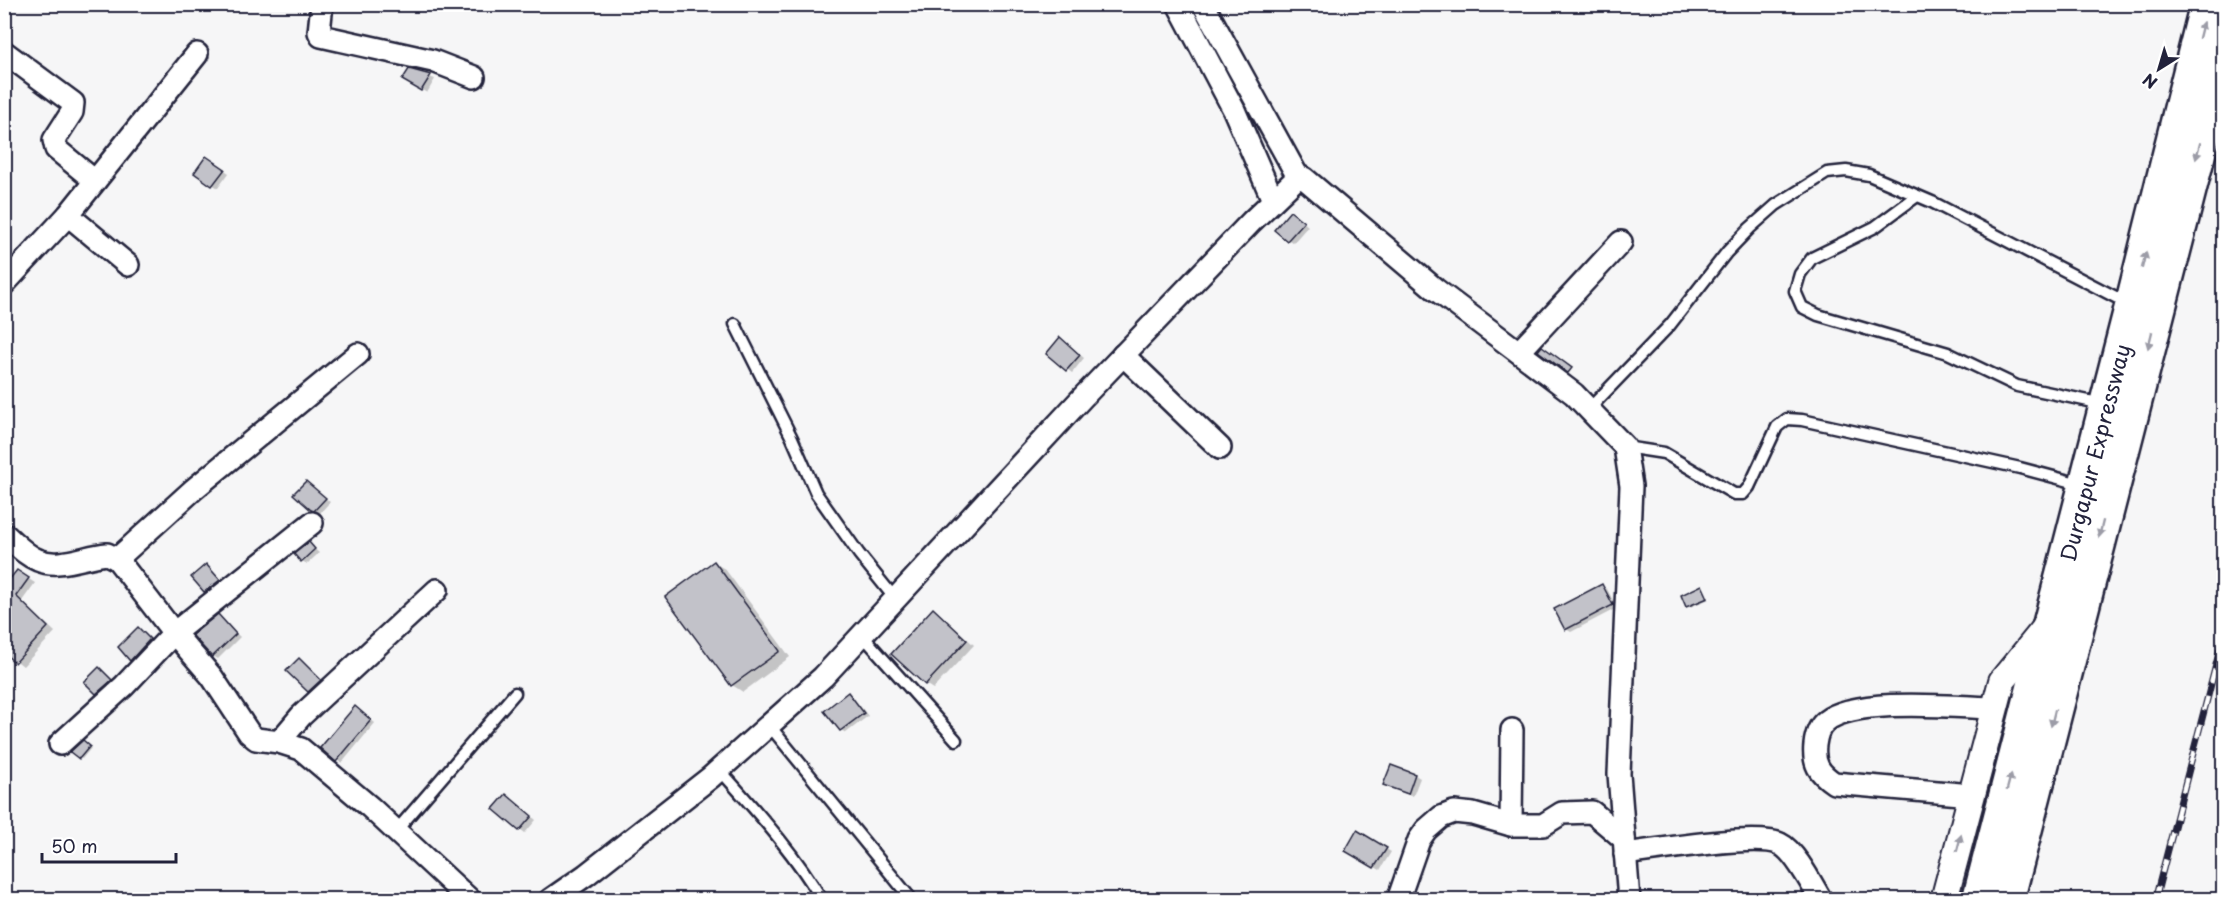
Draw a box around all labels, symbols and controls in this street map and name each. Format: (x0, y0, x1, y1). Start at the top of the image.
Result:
one-way arrow (2196, 21, 2206, 39)
north arrow (2129, 39, 2189, 99)
text: N (2137, 68, 2162, 95)
one-way arrow (2193, 142, 2203, 160)
one-way arrow (2139, 251, 2149, 269)
one-way arrow (2144, 330, 2154, 349)
street label: Durgapur Expressway (2051, 340, 2137, 565)
one-way arrow (2096, 519, 2106, 538)
one-way arrow (2048, 708, 2058, 727)
one-way arrow (2005, 773, 2015, 791)
scale bar (42, 826, 176, 864)
text: 50 m (51, 832, 98, 859)
one-way arrow (1955, 834, 1964, 852)

